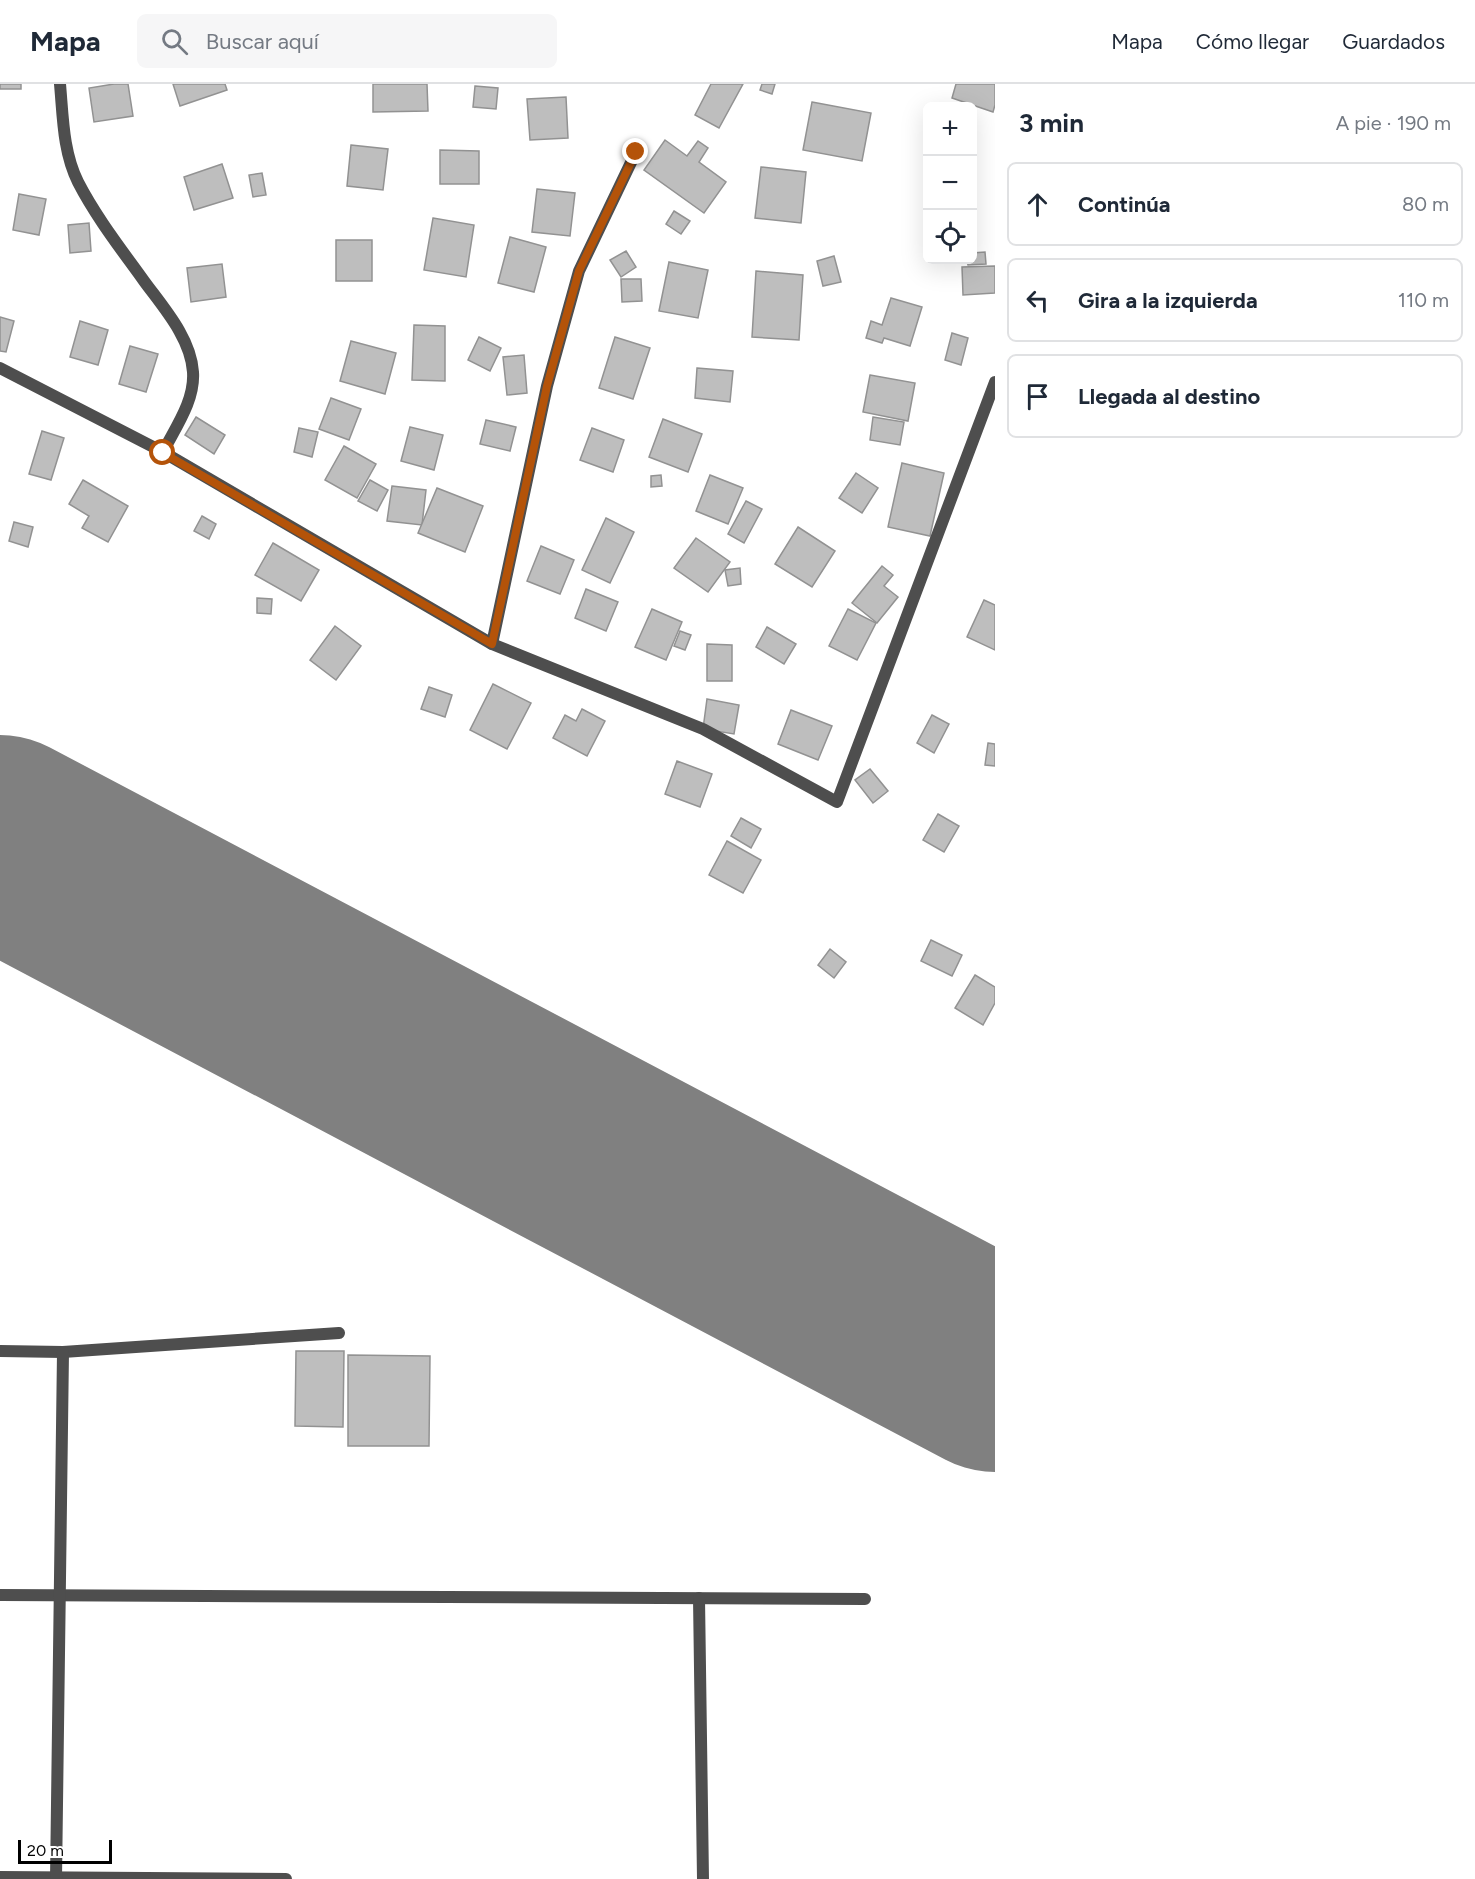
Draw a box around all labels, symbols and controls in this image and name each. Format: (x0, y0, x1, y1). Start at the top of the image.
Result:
search box (137, 14, 557, 68)
text: Mapa (30, 24, 101, 58)
icon: search (158, 25, 191, 58)
text: Buscar aquí (206, 28, 319, 55)
text: Mapa (1111, 29, 1163, 54)
text: Cómo llegar (1196, 29, 1309, 54)
text: Guardados (1342, 29, 1445, 54)
map controls (923, 102, 977, 264)
button: + (923, 102, 977, 156)
text: 3 min (1019, 107, 1084, 139)
text: A pie · 190 m (1336, 111, 1451, 135)
route end (622, 138, 648, 164)
button: − (923, 156, 977, 210)
icon: ahead (1021, 188, 1054, 221)
text: Continúa (1078, 191, 1171, 218)
text: 80 m (1402, 192, 1449, 216)
button: locate (923, 210, 977, 264)
icon: left (1021, 284, 1054, 317)
text: Gira a la izquierda (1078, 287, 1258, 314)
text: 110 m (1398, 288, 1449, 312)
icon: arrive (1021, 380, 1054, 413)
text: Llegada al destino (1078, 383, 1260, 410)
route start (149, 439, 175, 465)
scale bar (18, 1837, 112, 1864)
text: 20 m (27, 1841, 64, 1860)

